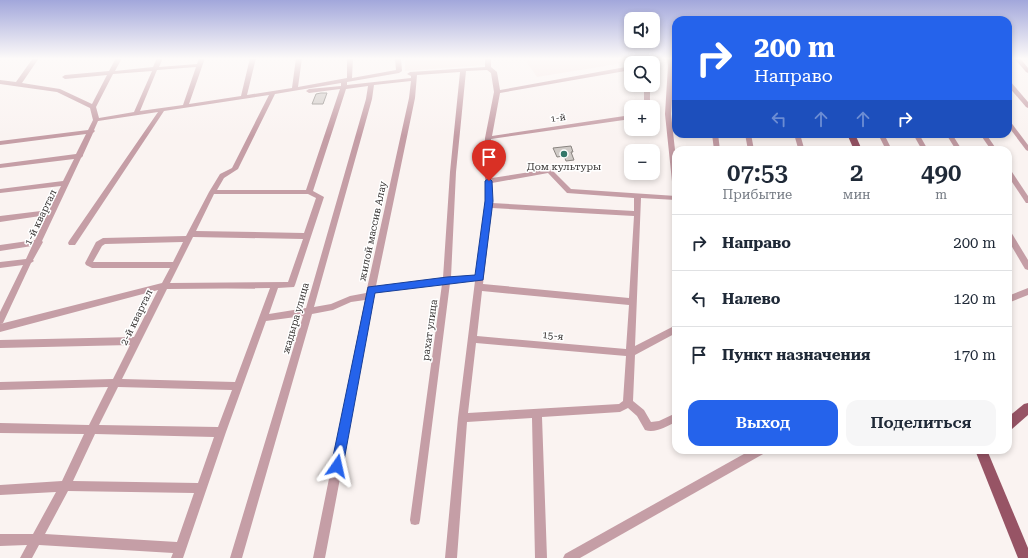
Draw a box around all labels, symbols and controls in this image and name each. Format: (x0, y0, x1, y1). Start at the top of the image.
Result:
map controls (624, 12, 660, 180)
button: sound (624, 12, 660, 48)
text: 200 m (754, 31, 835, 64)
icon: right (688, 32, 740, 84)
button: search (624, 56, 660, 92)
text: Направо (754, 65, 833, 86)
button: + (624, 100, 660, 136)
icon: left (768, 108, 790, 130)
icon: ahead (810, 108, 832, 130)
icon: ahead (852, 108, 874, 130)
icon: right (894, 108, 916, 130)
street label: 1-й (550, 112, 566, 124)
pin (472, 140, 506, 181)
button: − (624, 144, 660, 180)
icon: arrive (478, 146, 500, 168)
marker: Дом культуры (559, 149, 569, 159)
text: 07:53 (727, 159, 788, 187)
text: 2 (850, 159, 863, 187)
text: 490 (921, 159, 961, 187)
place label: Дом культуры (527, 161, 601, 172)
street label: жилой массив Алау (357, 180, 388, 282)
text: Прибытие (723, 187, 792, 202)
text: мин (843, 187, 871, 202)
text: m (935, 187, 947, 202)
street label: 1-й квартал (22, 188, 59, 247)
icon: right (688, 232, 710, 254)
text: Направо (722, 234, 791, 252)
text: 200 m (953, 234, 996, 252)
street label: жадыра улица (280, 281, 311, 355)
street label: 2-й квартал (118, 288, 155, 347)
icon: left (688, 288, 710, 310)
text: Налево (722, 290, 781, 308)
text: 120 m (953, 290, 996, 308)
street label: рахат улица (420, 298, 439, 361)
street label: 15-я (542, 329, 564, 342)
icon: arrive (688, 344, 710, 366)
text: Пункт назначения (722, 346, 870, 364)
text: 170 m (953, 346, 996, 364)
button: Выход (688, 400, 838, 446)
button: Поделиться (846, 400, 996, 446)
position arrow (316, 445, 358, 487)

